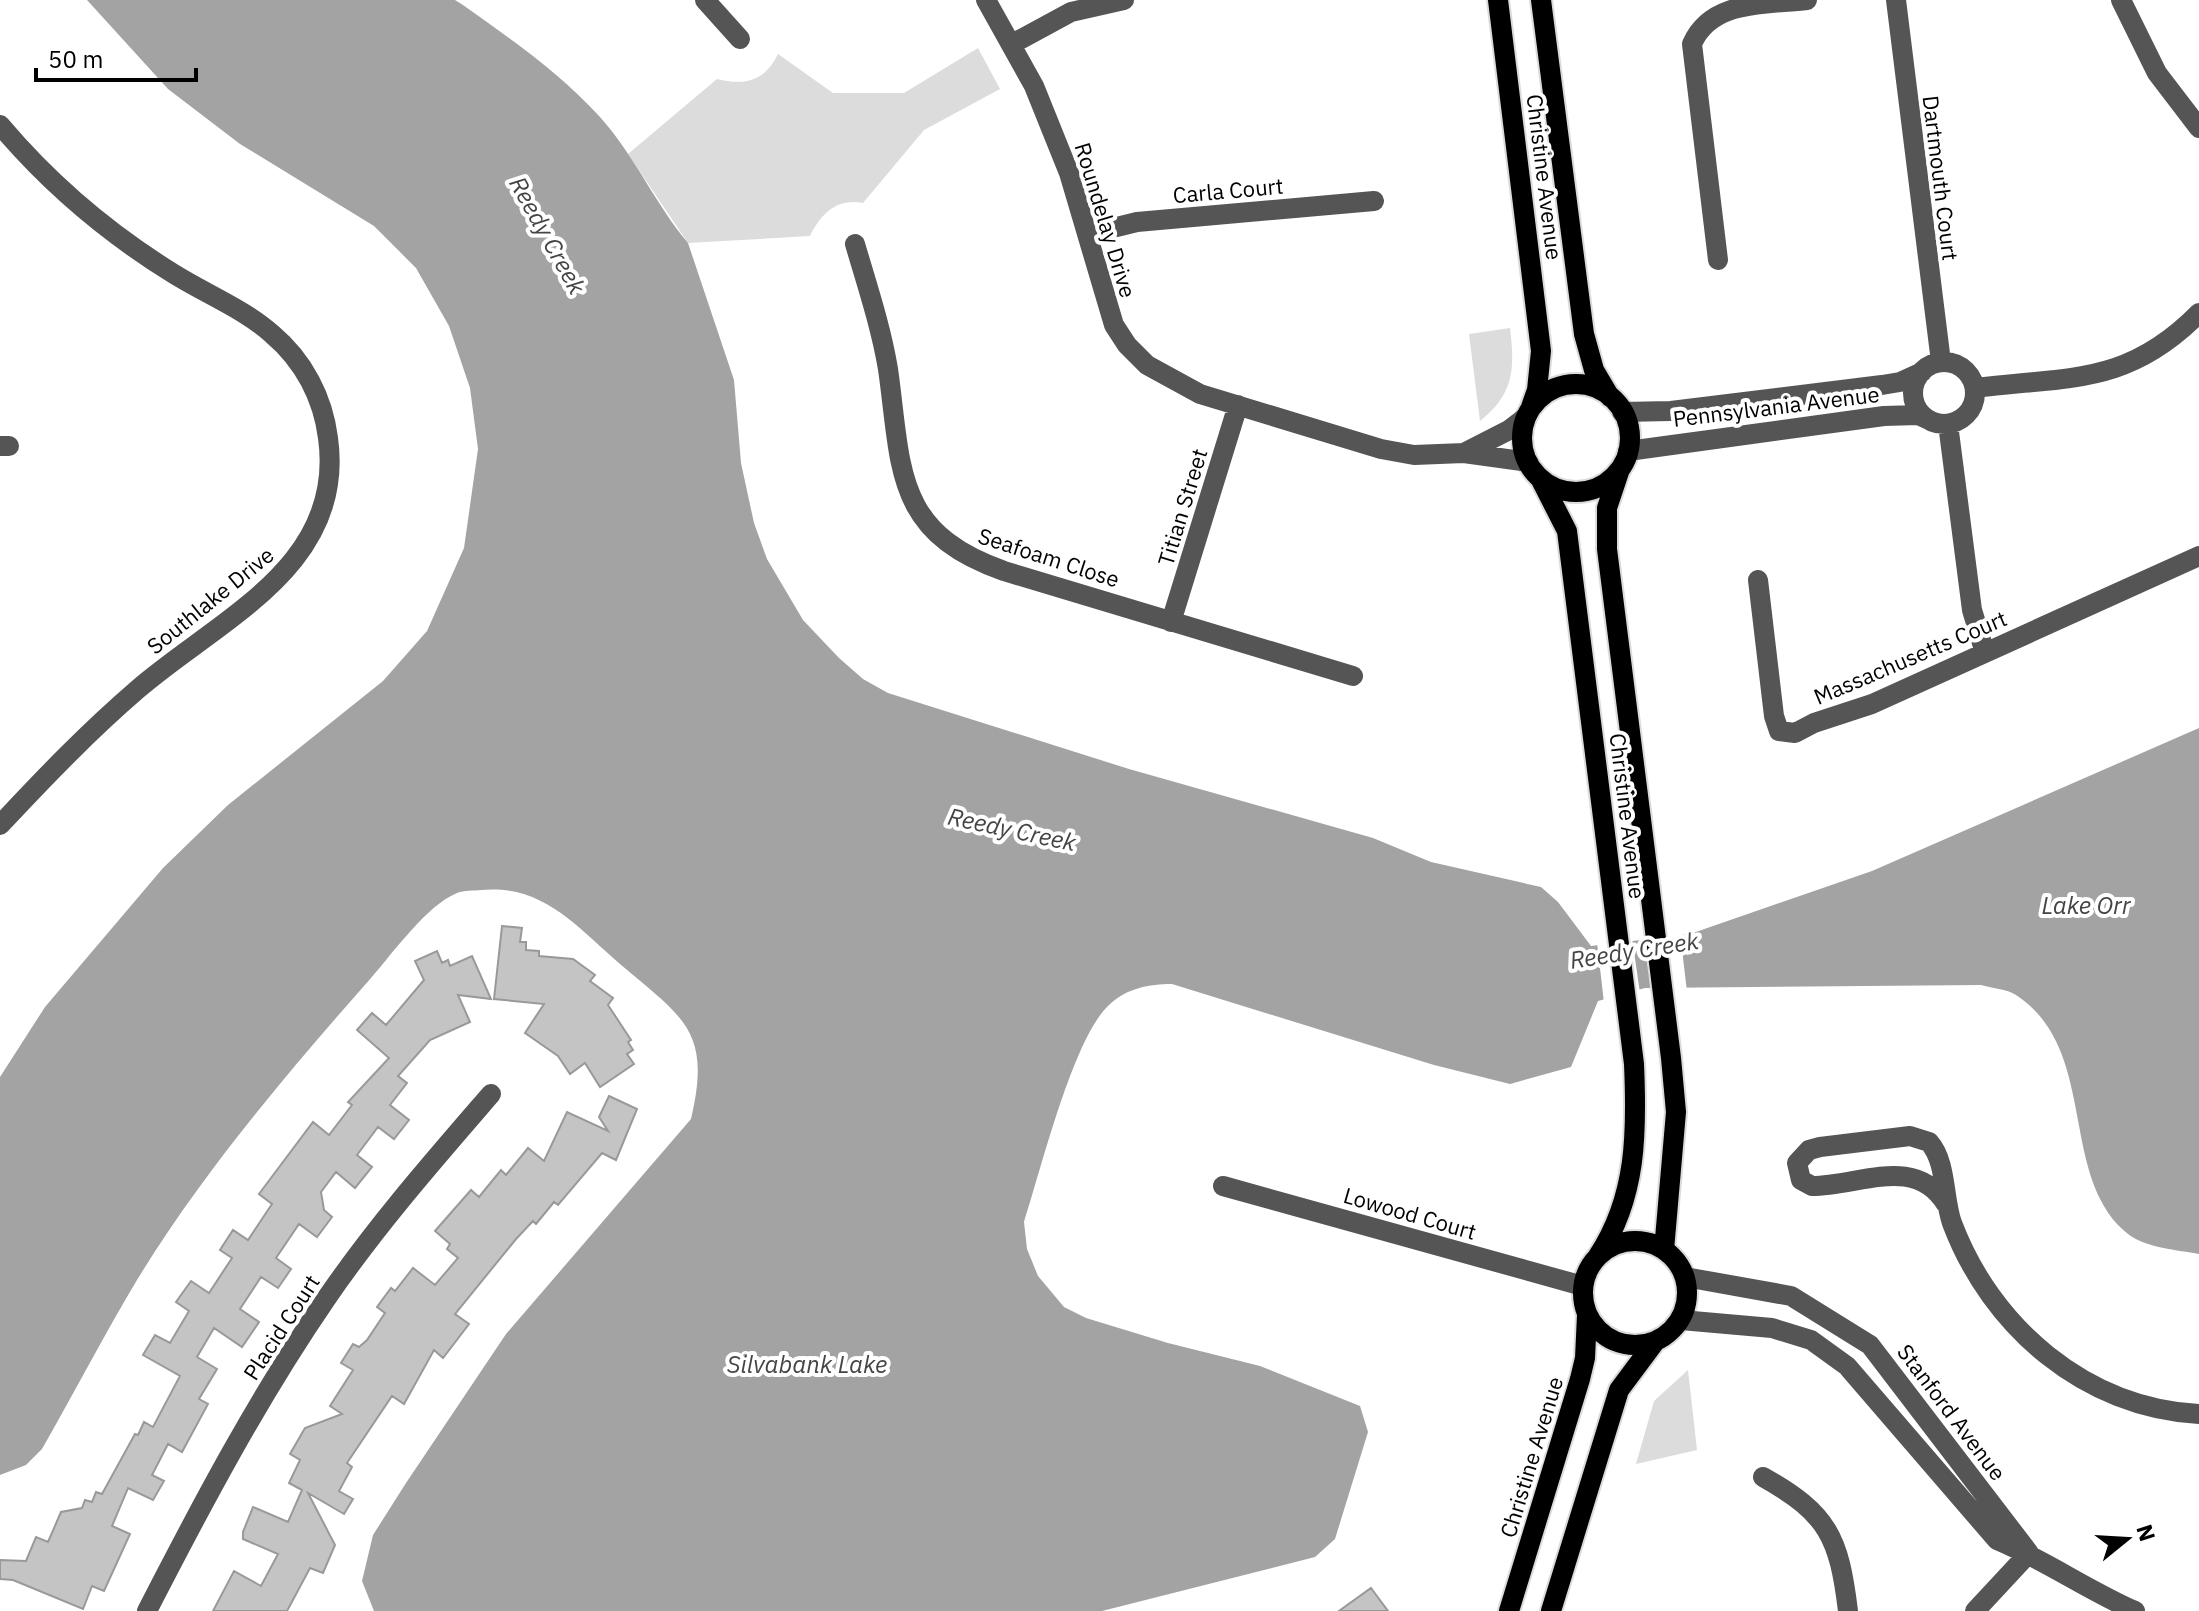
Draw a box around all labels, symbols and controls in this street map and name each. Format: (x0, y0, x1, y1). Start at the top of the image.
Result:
scale bar (36, 32, 196, 82)
text: 50 m (48, 43, 103, 75)
street label: Christine Avenue (1520, 92, 1570, 262)
street label: Dartmouth Court (1916, 94, 1966, 262)
street label: Roundelay Drive (1069, 139, 1143, 301)
water label: Reedy Creek (502, 170, 594, 300)
street label: Carla Court (1172, 171, 1284, 209)
street label: Pennsylvania Avenue (1671, 379, 1881, 433)
street label: Titian Street (1150, 445, 1214, 569)
street label: Seafoam Close (975, 521, 1123, 593)
street label: Southlake Drive (141, 540, 279, 660)
street label: Massachusetts Court (1809, 603, 2011, 711)
street label: Christine Avenue (1603, 731, 1653, 901)
water label: Reedy Creek (945, 800, 1079, 858)
water label: Lake Orr (2042, 889, 2132, 921)
water label: Reedy Creek (1567, 924, 1701, 976)
street label: Lowood Court (1340, 1180, 1480, 1246)
street label: Placid Court (236, 1269, 326, 1385)
street label: Stanford Avenue (1891, 1338, 2013, 1486)
water label: Silvabank Lake (727, 1348, 887, 1380)
street label: Christine Avenue (1493, 1373, 1569, 1541)
north arrow (2087, 1499, 2167, 1579)
text: N (2130, 1521, 2163, 1545)

